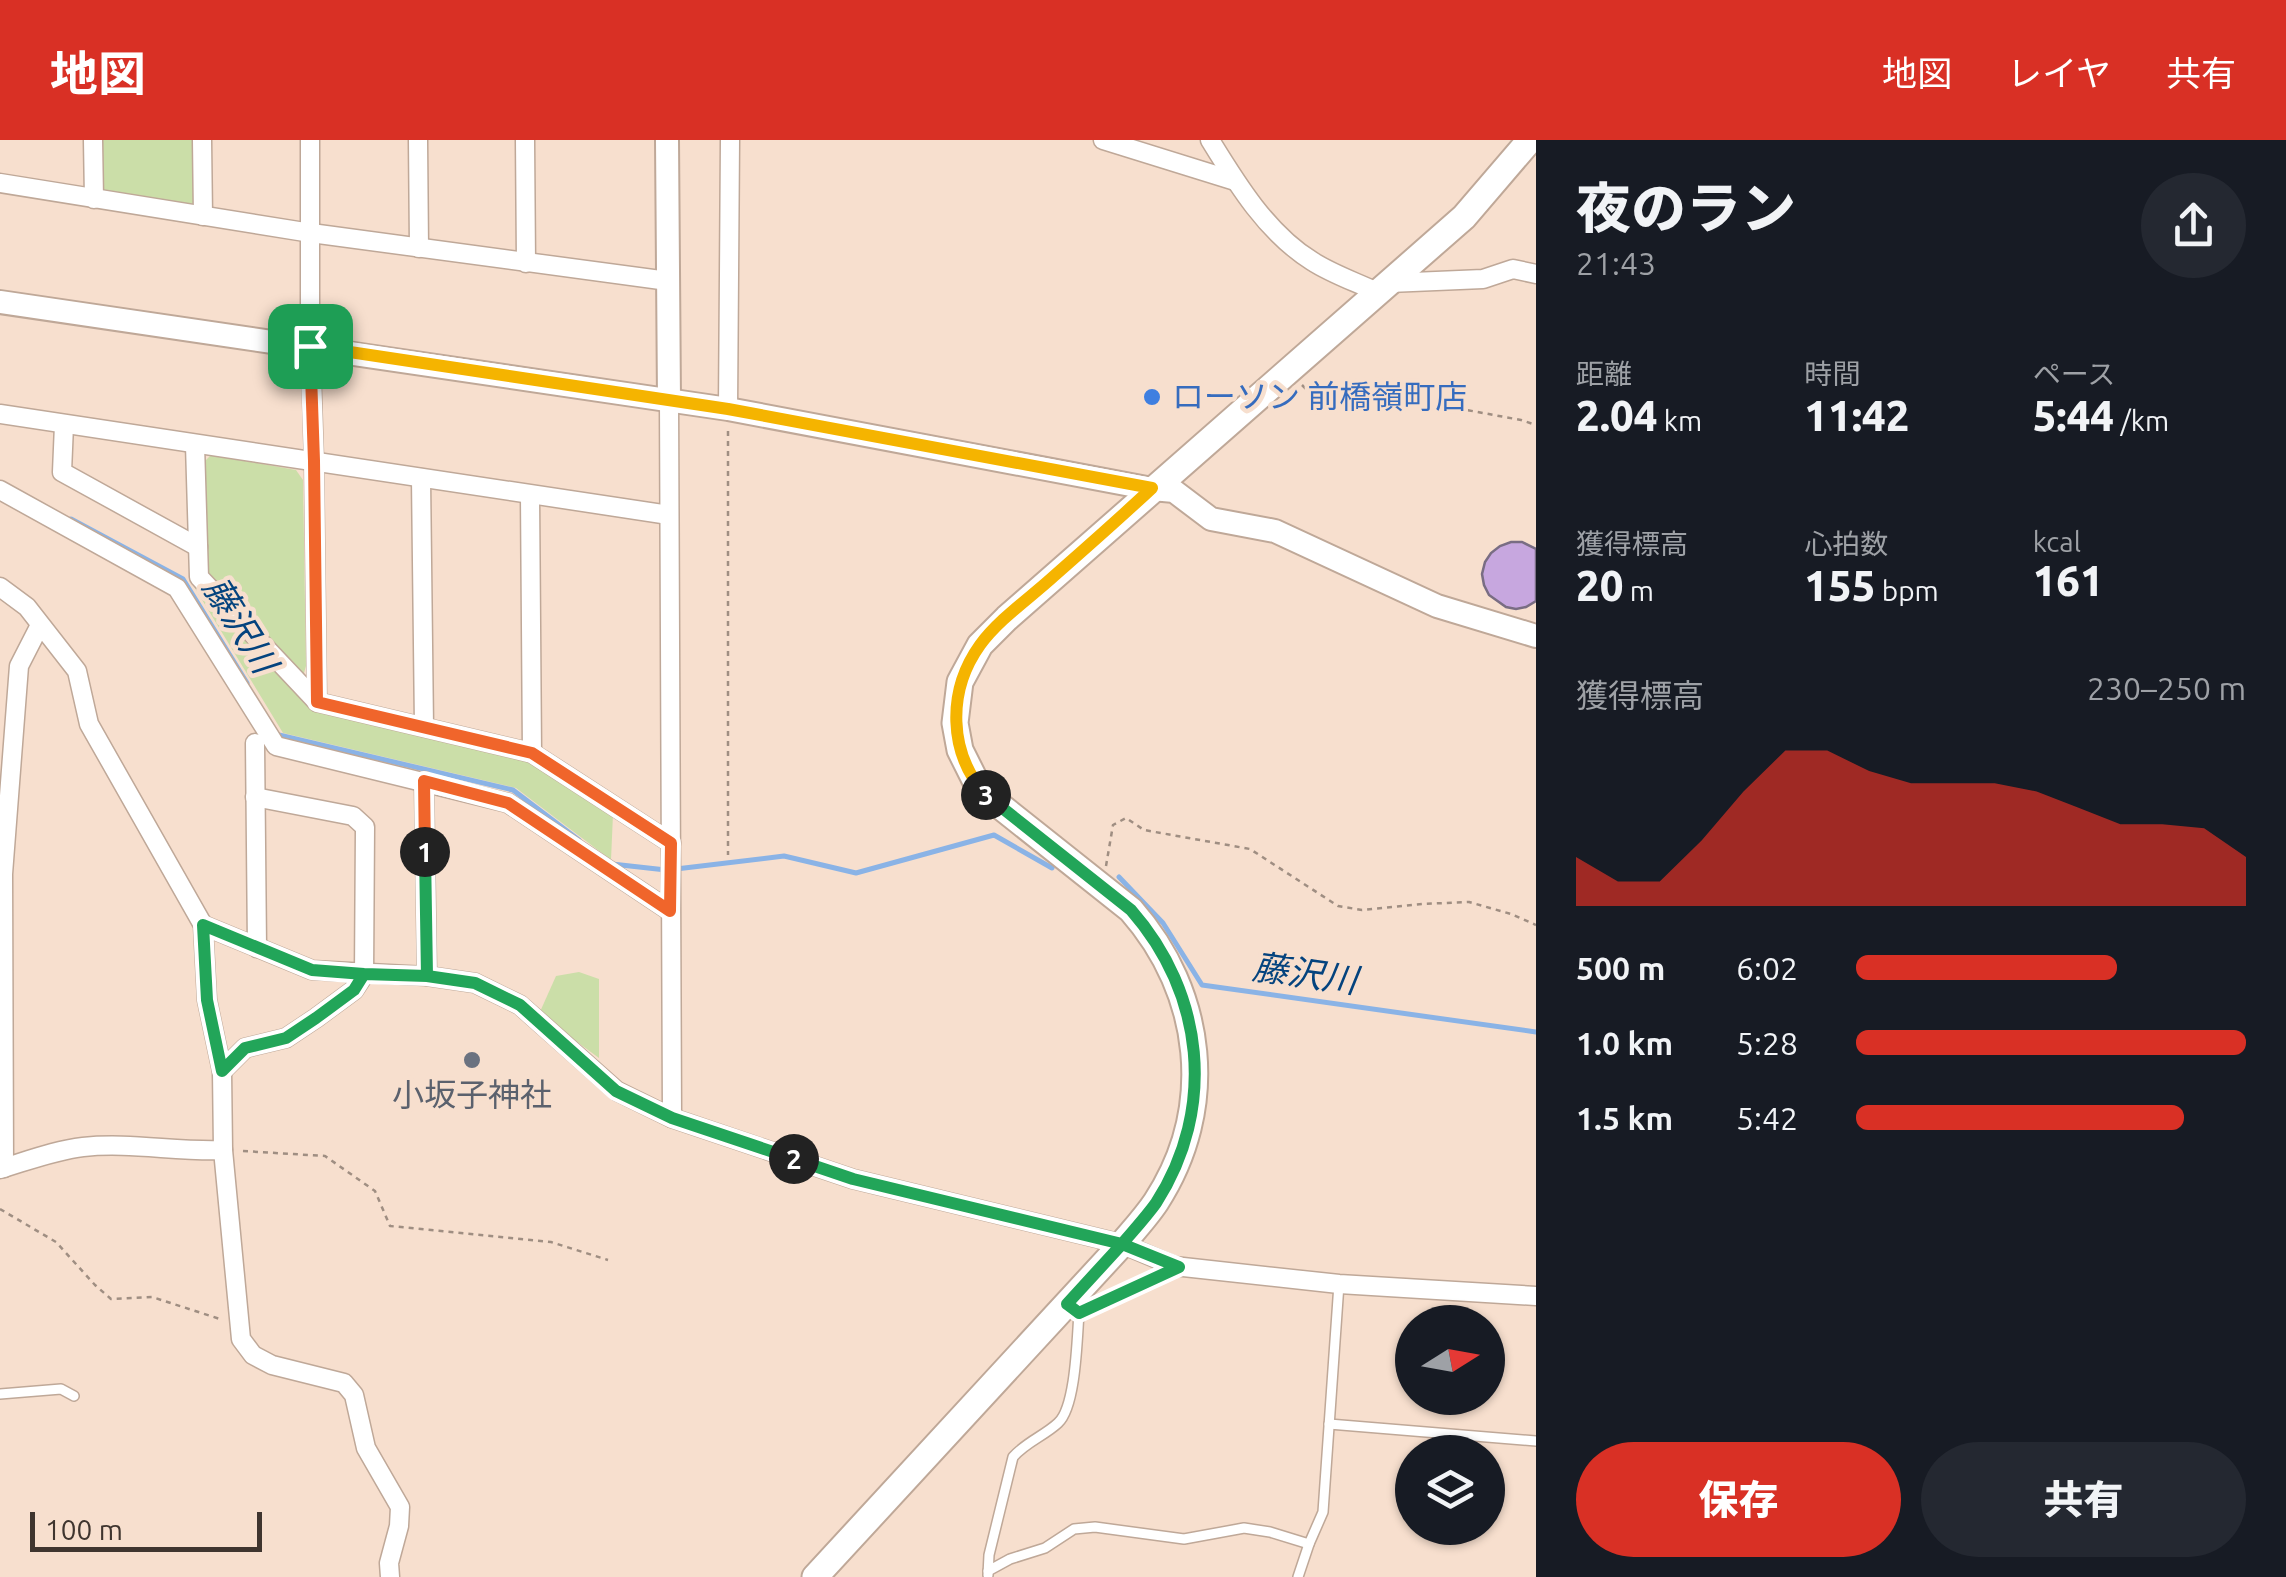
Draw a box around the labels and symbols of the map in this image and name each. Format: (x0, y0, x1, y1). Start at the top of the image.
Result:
pin (268, 304, 353, 389)
place label: ローソン 前橋嶺町店 (1172, 378, 1467, 414)
marker: ローソン 前橋嶺町店 (1141, 386, 1163, 408)
water label: 藤沢川 (196, 569, 288, 683)
pin: 3 (961, 770, 1011, 820)
pin: 1 (400, 827, 450, 877)
water label: 藤沢川 (1250, 946, 1364, 1001)
marker: 小坂子神社 (461, 1049, 483, 1071)
place label: 小坂子神社 (392, 1076, 552, 1112)
pin: 2 (769, 1134, 819, 1184)
north arrow (1395, 1305, 1505, 1415)
scale bar (30, 1507, 262, 1552)

